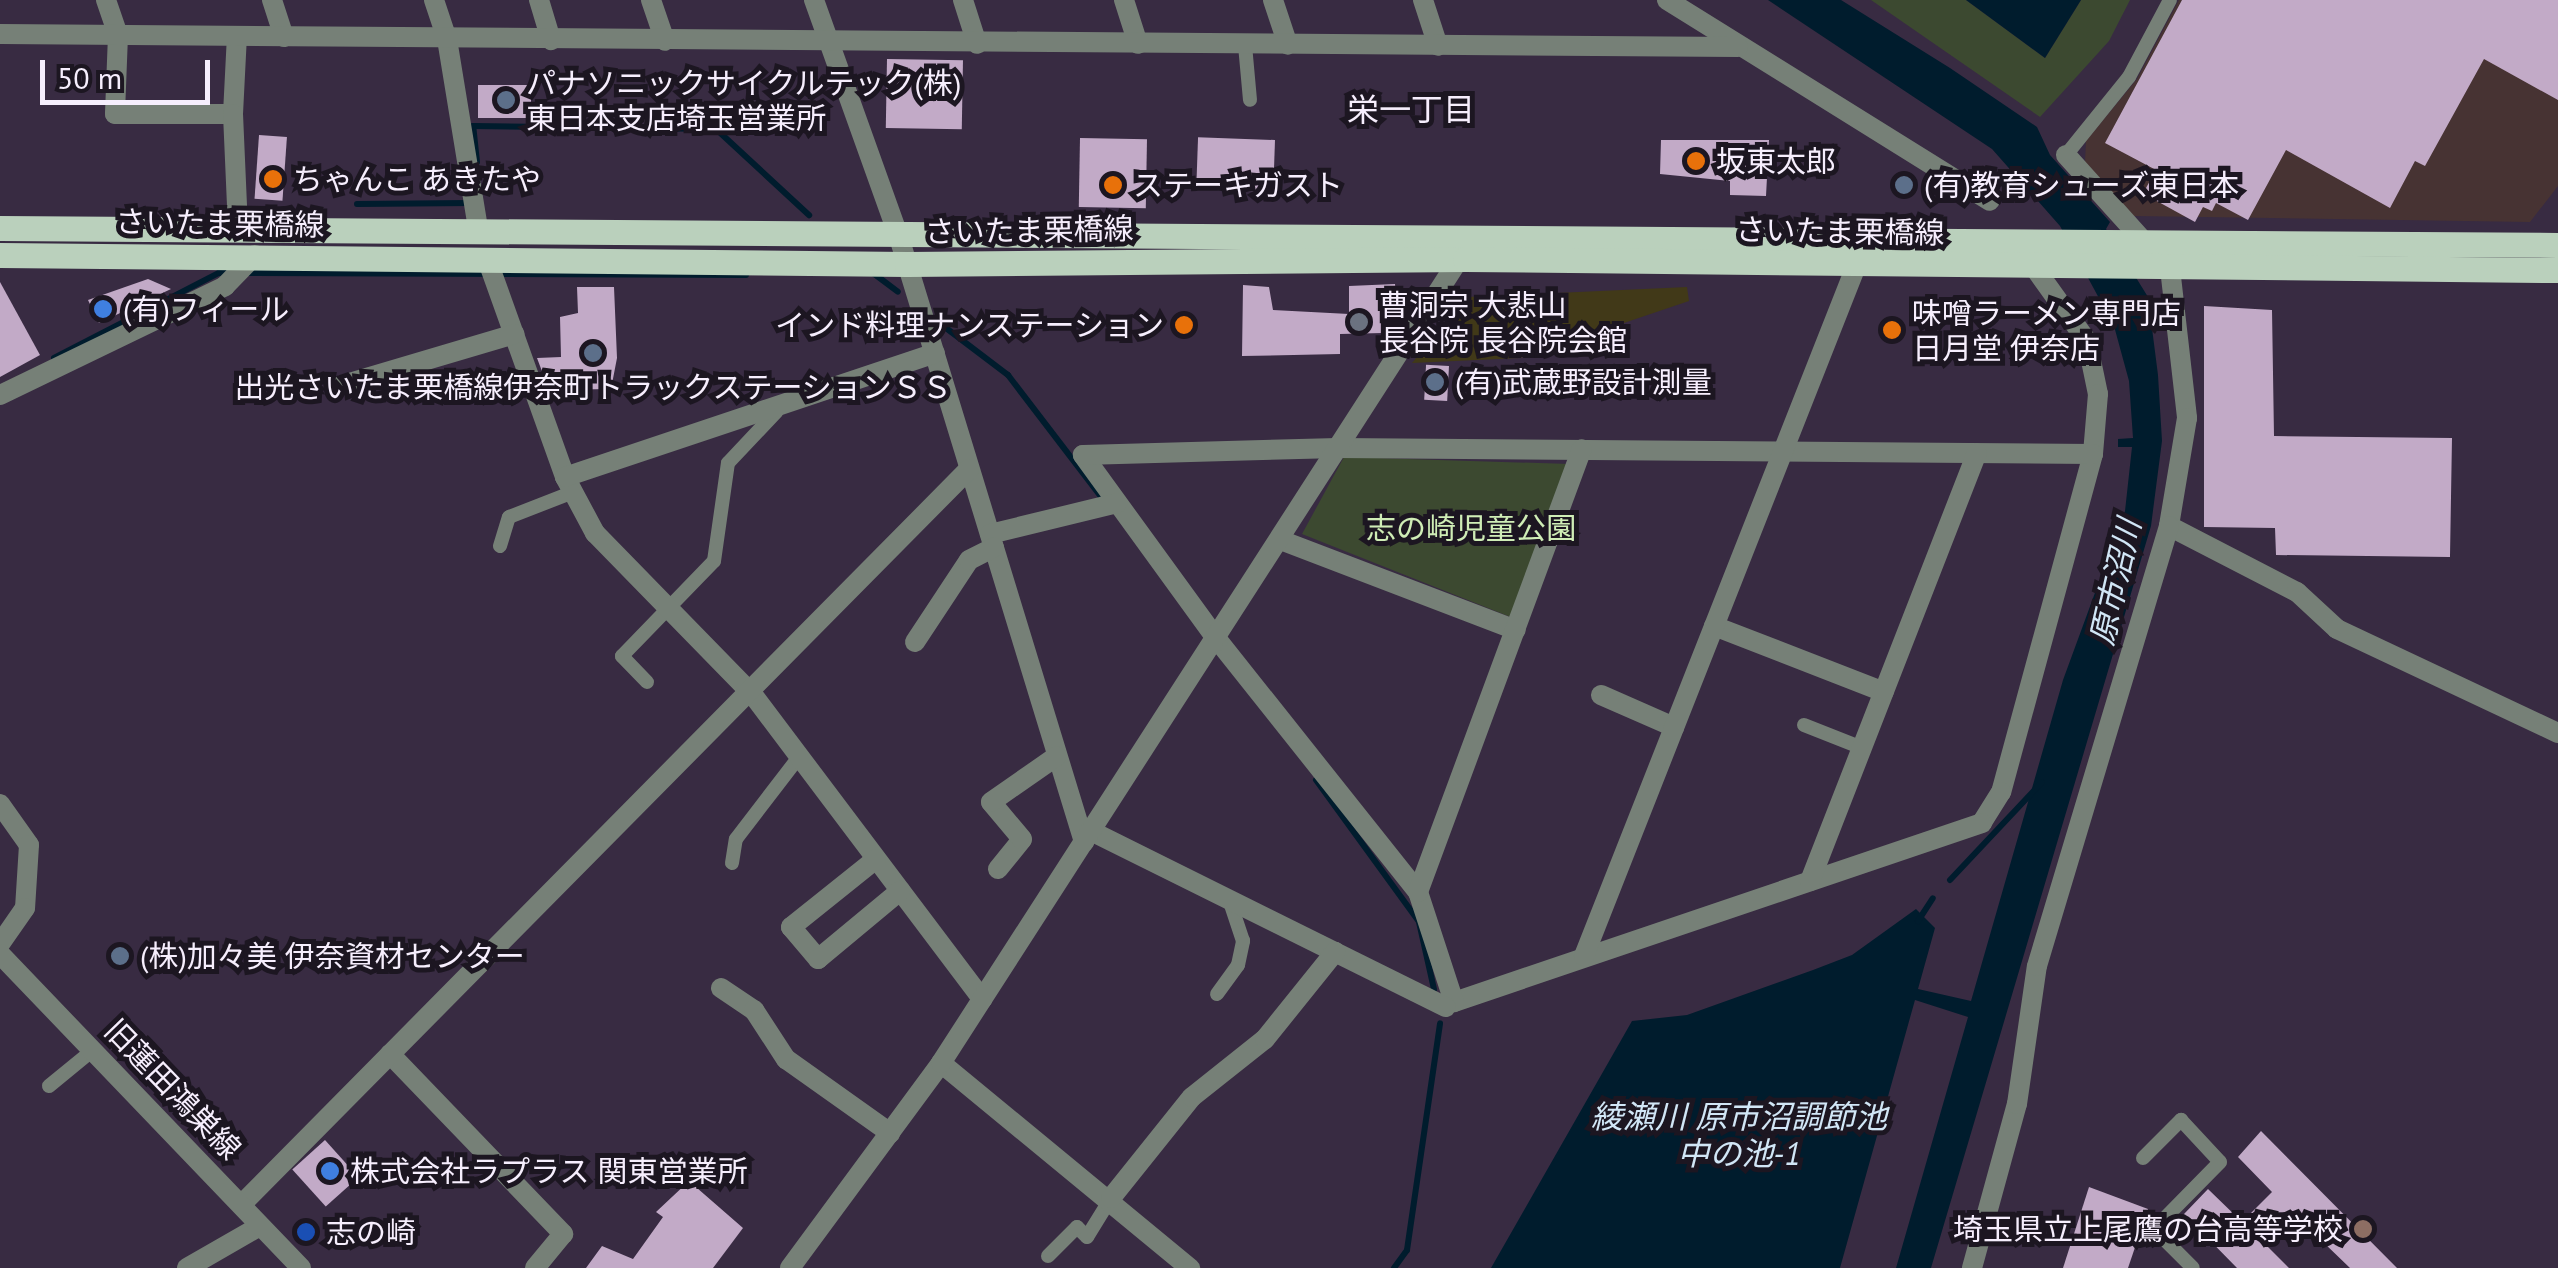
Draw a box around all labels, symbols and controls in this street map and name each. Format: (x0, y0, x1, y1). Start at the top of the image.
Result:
scale bar (45, 40, 215, 102)
text: 50 m (57, 58, 122, 97)
place label: パナソニックサイクルテック(株) 東日本支店埼玉営業所 (526, 65, 963, 136)
marker: パナソニックサイクルテック(株) 東日本支店埼玉営業所 (495, 89, 517, 111)
district label: 栄一丁目 (1347, 90, 1475, 128)
place label: 坂東太郎 (1716, 143, 1836, 179)
marker: 坂東太郎 (1685, 150, 1707, 172)
place label: ちゃんこ あきたや (293, 161, 541, 197)
place label: ステーキガスト (1133, 167, 1343, 203)
place label: (有)教育シューズ東日本 (1924, 167, 2241, 203)
marker: ちゃんこ あきたや (262, 168, 284, 190)
marker: ステーキガスト (1102, 174, 1124, 196)
marker: (有)教育シューズ東日本 (1893, 174, 1915, 196)
street label: さいたま栗橋線 (115, 203, 325, 243)
street label: さいたま栗橋線 (924, 210, 1134, 250)
street label: さいたま栗橋線 (1735, 211, 1945, 251)
place label: 曹洞宗 大悲山 長谷院 長谷院会館 (1379, 287, 1627, 358)
place label: (有)フィール (123, 291, 290, 327)
place label: 味噌ラーメン専門店 日月堂 伊奈店 (1912, 295, 2182, 366)
marker: (有)フィール (92, 298, 114, 320)
place label: インド料理ナンステーション (774, 307, 1164, 343)
marker: 曹洞宗 大悲山 長谷院 長谷院会館 (1348, 311, 1370, 333)
marker: インド料理ナンステーション (1173, 314, 1195, 336)
marker: 味噌ラーメン専門店 日月堂 伊奈店 (1881, 319, 1903, 341)
marker: 出光さいたま栗橋線伊奈町トラックステーションＳＳ (582, 342, 604, 364)
place label: (有)武蔵野設計測量 (1455, 364, 1712, 400)
place label: 出光さいたま栗橋線伊奈町トラックステーションＳＳ (233, 369, 953, 405)
marker: (有)武蔵野設計測量 (1424, 371, 1446, 393)
park label: 志の崎児童公園 (1366, 510, 1576, 546)
water label: 原市沼川 (2082, 515, 2148, 649)
place label: (株)加々美 伊奈資材センター (140, 938, 525, 974)
marker: (株)加々美 伊奈資材センター (109, 945, 131, 967)
street label: 旧蓮田鴻巣線 (98, 1012, 248, 1166)
water label: 綾瀬川 原市沼調節池 中の池-1 (1591, 1098, 1887, 1173)
place label: 株式会社ラプラス 関東営業所 (350, 1153, 748, 1189)
marker: 株式会社ラプラス 関東営業所 (319, 1160, 341, 1182)
place label: 埼玉県立上尾鷹の台高等学校 (1953, 1211, 2343, 1247)
place label: 志の崎 (326, 1214, 416, 1250)
marker: 埼玉県立上尾鷹の台高等学校 (2352, 1218, 2374, 1240)
marker: 志の崎 (295, 1221, 317, 1243)

